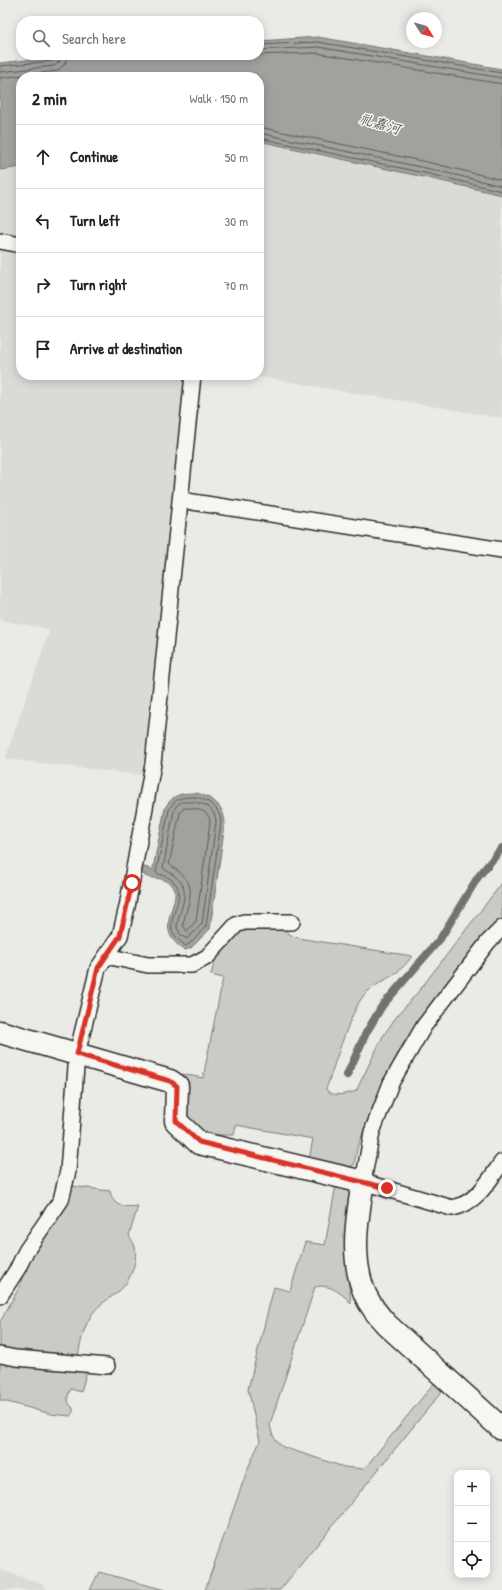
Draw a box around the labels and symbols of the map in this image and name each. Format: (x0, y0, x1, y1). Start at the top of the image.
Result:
north arrow (406, 12, 442, 48)
water label: 礼嘉河 (357, 108, 405, 138)
route start (123, 874, 141, 892)
route end (378, 1179, 396, 1197)

